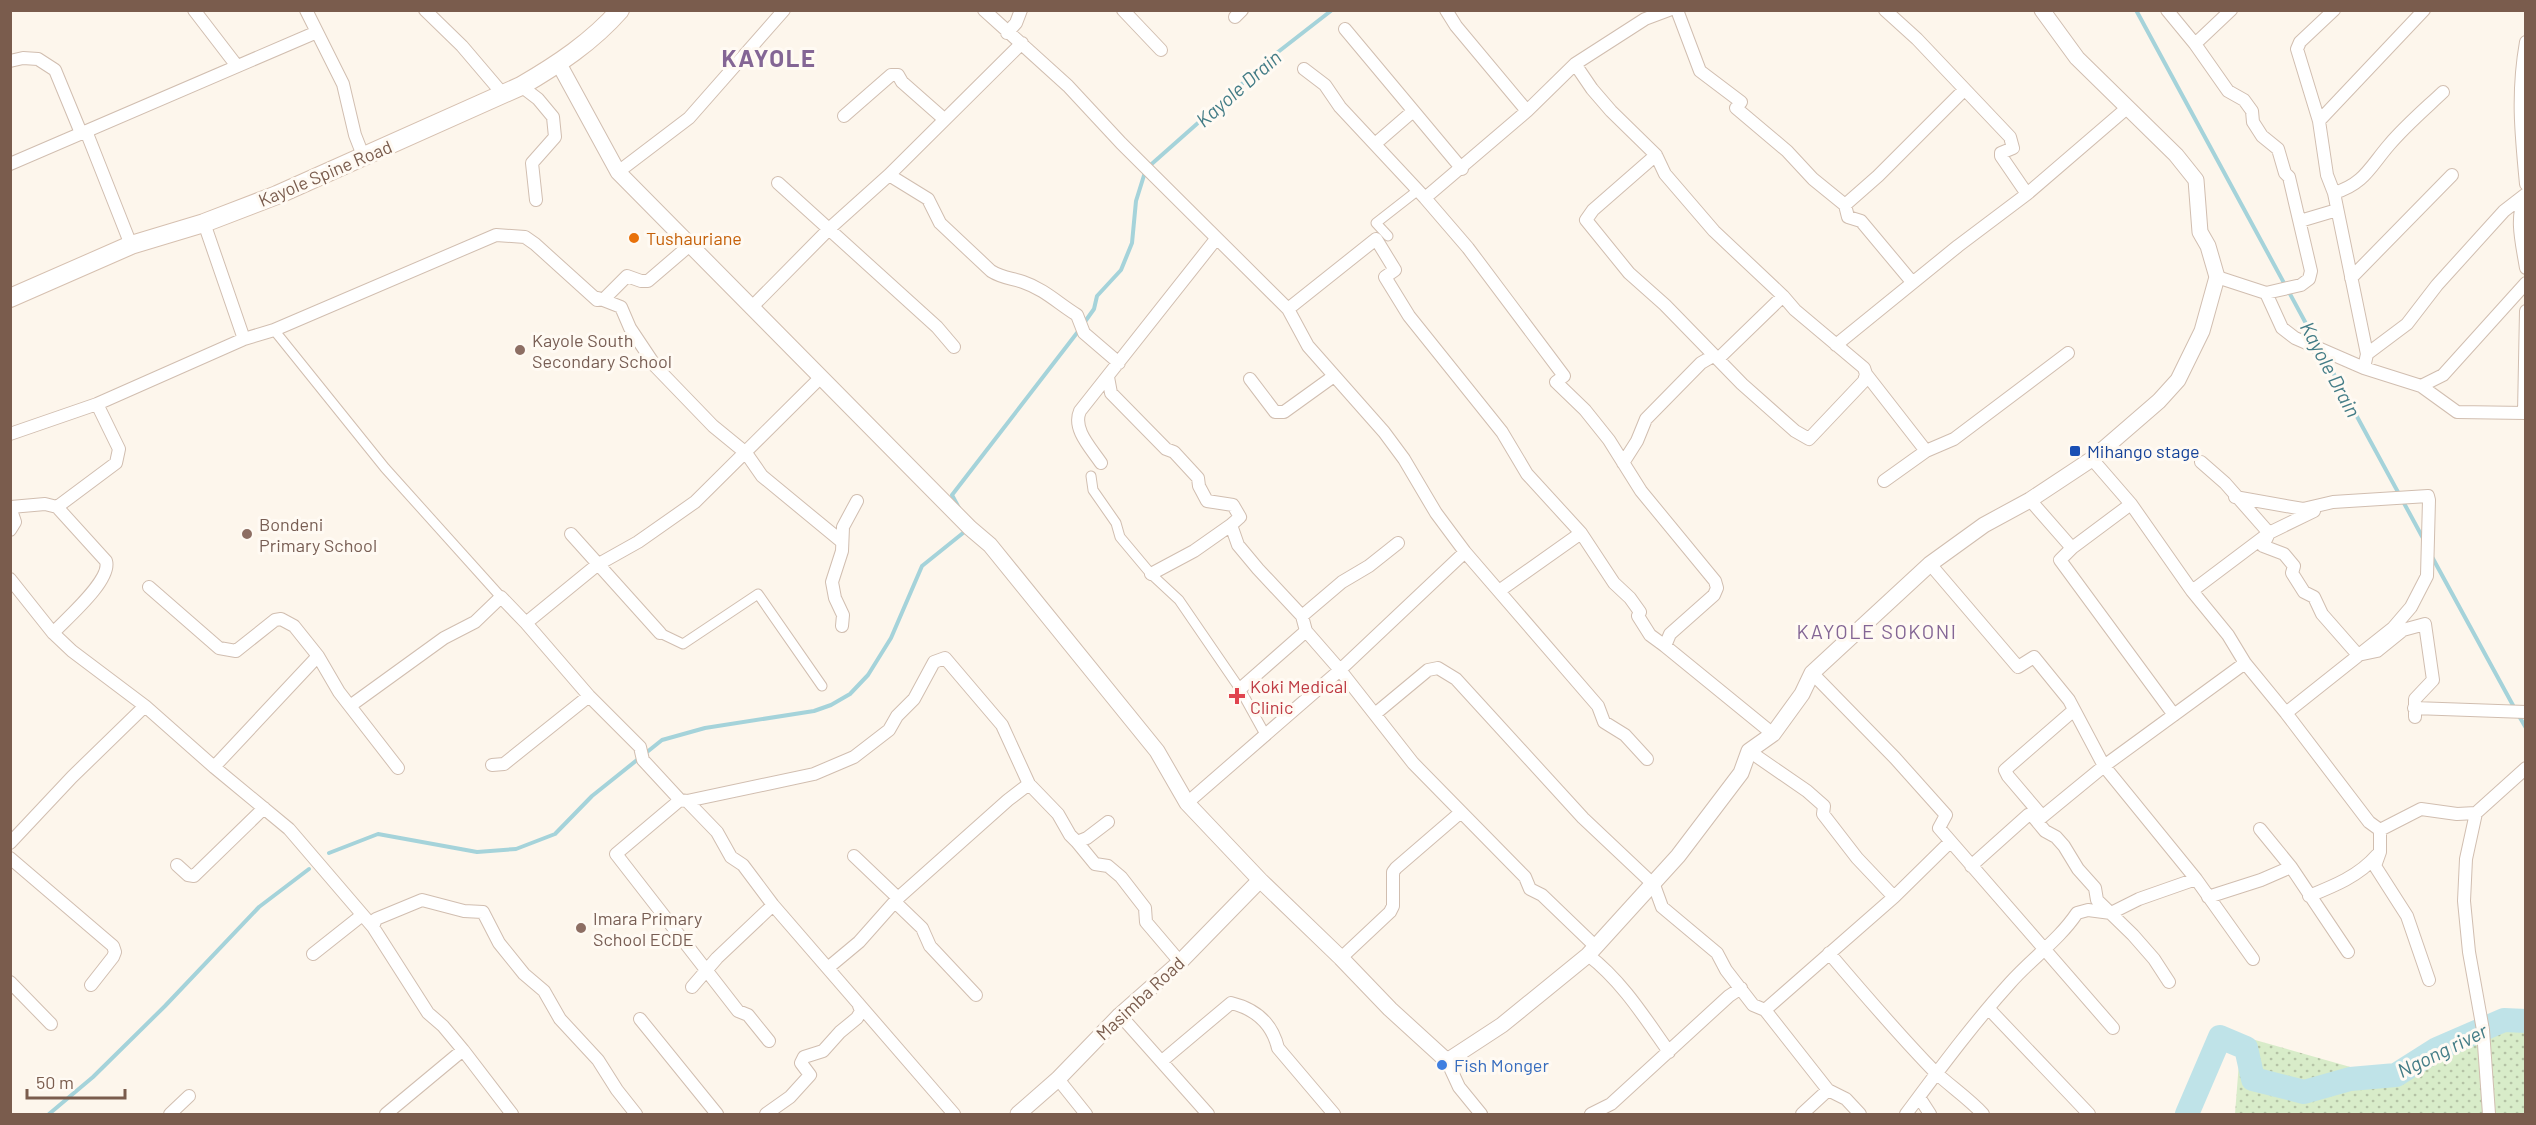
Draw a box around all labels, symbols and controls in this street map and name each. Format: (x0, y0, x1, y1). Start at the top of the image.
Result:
district label: KAYOLE (722, 43, 816, 72)
water label: Kayole Drain (1191, 45, 1285, 131)
street label: Kayole Spine Road (255, 135, 395, 211)
place label: Tushauriane (646, 227, 742, 249)
marker: Tushauriane (627, 231, 641, 245)
water label: Kayole Drain (2296, 317, 2366, 421)
place label: Kayole South Secondary School (532, 329, 672, 372)
marker: Kayole South Secondary School (513, 343, 527, 357)
place label: Mihango stage (2087, 440, 2200, 462)
marker: Mihango stage (2068, 444, 2082, 458)
place label: Bondeni Primary School (259, 513, 377, 556)
marker: Bondeni Primary School (240, 527, 254, 541)
district label: KAYOLE SOKONI (1797, 619, 1957, 643)
place label: Koki Medical Clinic (1250, 675, 1347, 718)
marker: Koki Medical Clinic (1228, 687, 1246, 705)
place label: Imara Primary School ECDE (593, 907, 702, 950)
marker: Imara Primary School ECDE (574, 921, 588, 935)
street label: Masimba Road (1091, 952, 1189, 1044)
water label: Ngong river (2393, 1018, 2492, 1082)
place label: Fish Monger (1454, 1054, 1549, 1076)
marker: Fish Monger (1435, 1058, 1449, 1072)
scale bar (27, 1062, 124, 1100)
text: 50 m (36, 1071, 74, 1093)

